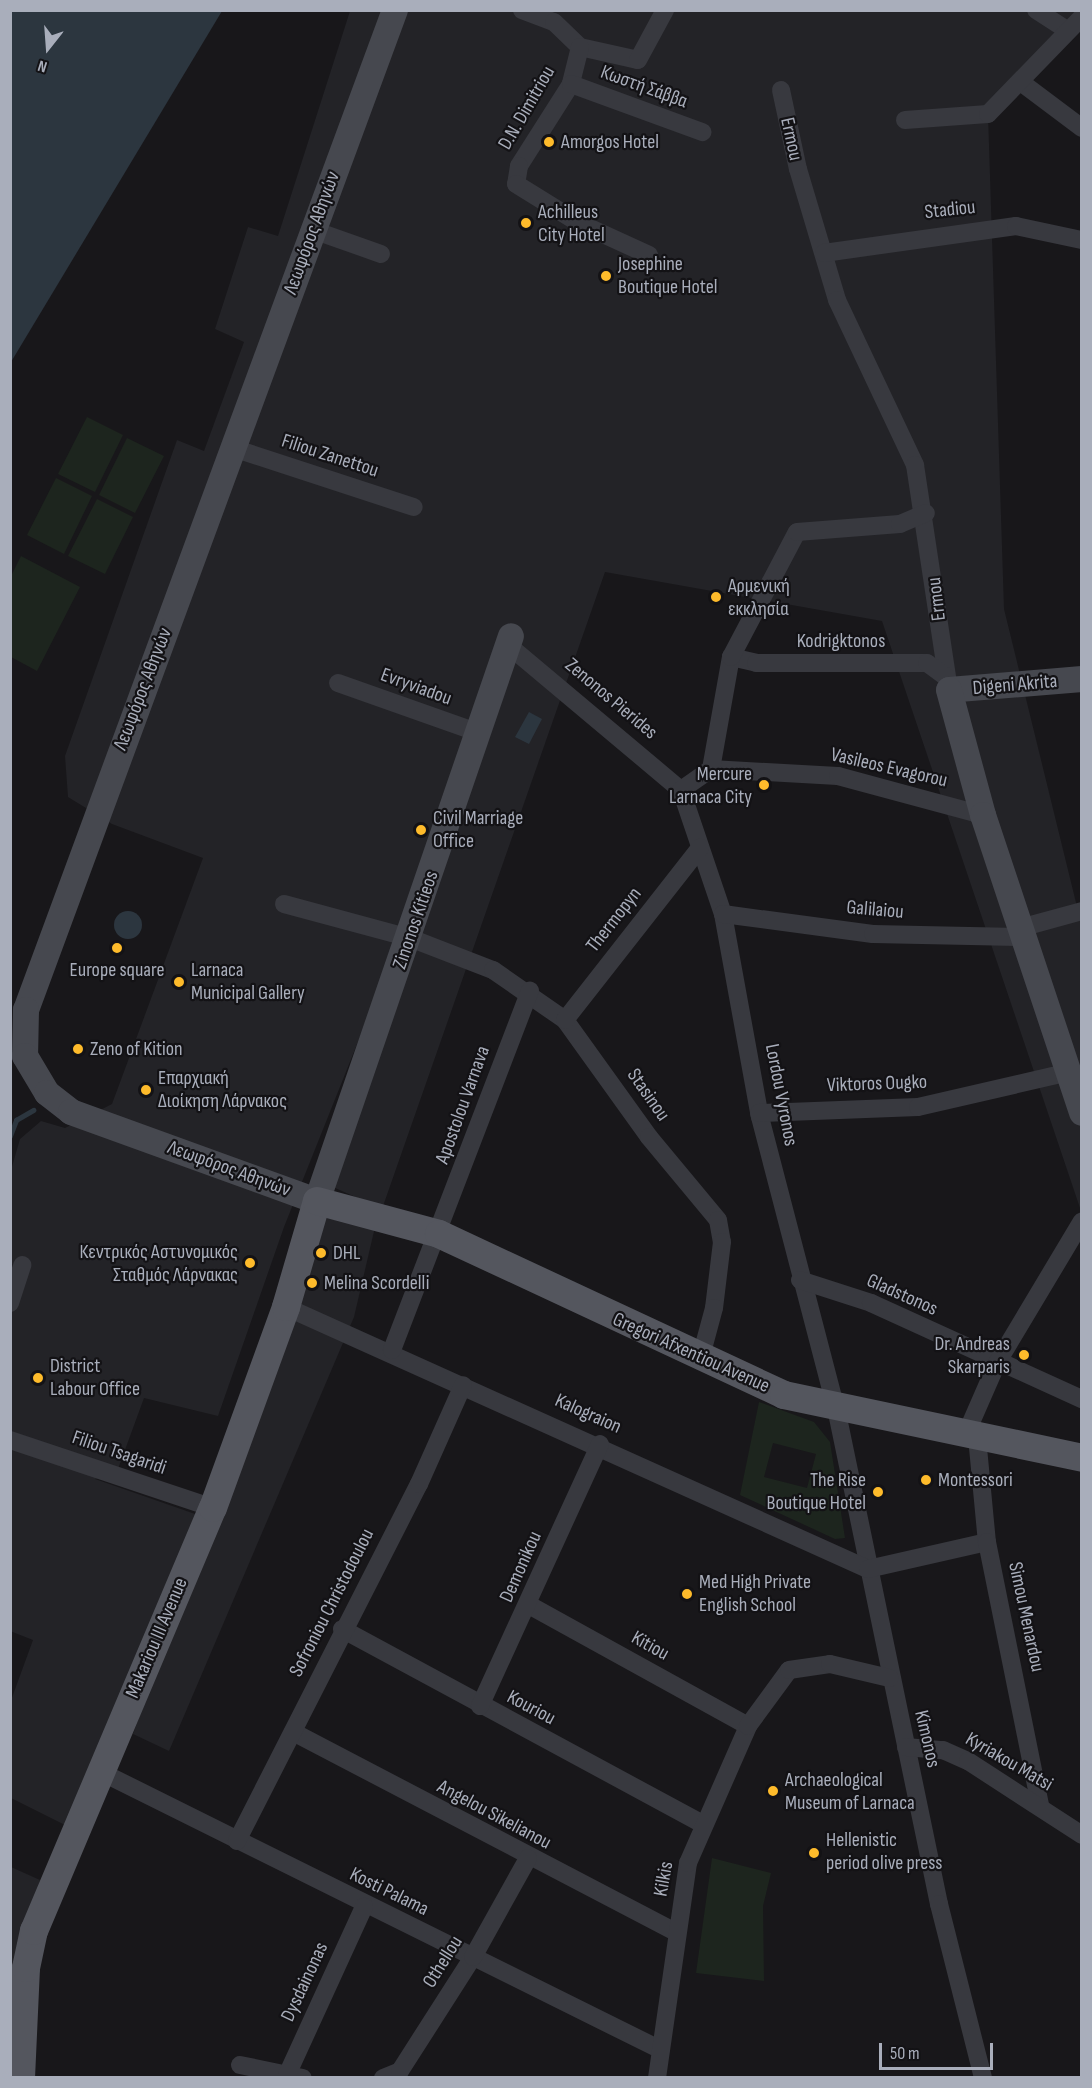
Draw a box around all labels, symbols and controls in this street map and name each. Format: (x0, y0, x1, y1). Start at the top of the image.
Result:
north arrow (18, 18, 78, 78)
text: N (36, 55, 49, 76)
street label: Κωστή Σάββα (597, 60, 691, 114)
street label: D.N. Dimitriou (493, 62, 561, 154)
street label: Ermou (775, 115, 807, 163)
place label: Amorgos Hotel (561, 130, 659, 154)
marker: Amorgos Hotel (542, 135, 556, 149)
street label: Λεωφόρος Αθηνών (279, 168, 345, 298)
street label: Stadiou (923, 195, 977, 225)
place label: Achilleus City Hotel (538, 200, 605, 247)
marker: Achilleus City Hotel (519, 216, 533, 230)
place label: Josephine Boutique Hotel (618, 252, 717, 299)
marker: Josephine Boutique Hotel (599, 269, 613, 283)
street label: Filiou Zanettou (279, 429, 381, 483)
place label: Αρμενική εκκλησία (728, 574, 790, 621)
street label: Ermou (922, 576, 952, 622)
marker: Αρμενική εκκλησία (709, 590, 723, 604)
street label: Λεωφόρος Αθηνών (109, 625, 177, 753)
street label: Kodrigktonos (797, 629, 885, 653)
street label: Zenonos Pierides (560, 653, 662, 745)
street label: Evryviadou (377, 663, 455, 711)
street label: Digeni Akrita (972, 669, 1058, 701)
street label: Vasileos Evagorou (828, 743, 950, 793)
place label: Mercure Larnaca City (669, 762, 752, 809)
marker: Mercure Larnaca City (757, 778, 771, 792)
place label: Civil Marriage Office (433, 807, 523, 854)
marker: Civil Marriage Office (414, 823, 428, 837)
street label: Zinonos Kitieos (388, 868, 444, 972)
street label: Thermopyn (581, 883, 647, 957)
street label: Galilaiou (845, 896, 905, 924)
marker: Europe square (110, 941, 124, 955)
place label: Europe square (70, 958, 164, 982)
place label: Larnaca Municipal Gallery (191, 958, 305, 1005)
marker: Larnaca Municipal Gallery (172, 975, 186, 989)
place label: Zeno of Kition (90, 1037, 183, 1061)
marker: Zeno of Kition (71, 1042, 85, 1056)
street label: Lordou Vyronos (759, 1042, 803, 1148)
street label: Apostolou Varnava (431, 1043, 495, 1167)
street label: Stasinou (621, 1064, 675, 1126)
place label: Επαρχιακή Διοίκηση Λάρνακος (158, 1066, 287, 1113)
street label: Viktoros Ougko (826, 1070, 928, 1098)
marker: Επαρχιακή Διοίκηση Λάρνακος (139, 1083, 153, 1097)
street label: Λεωφόρος Αθηνών (164, 1136, 294, 1202)
place label: Κεντρικός Αστυνομικός Σταθμός Λάρνακας (80, 1240, 238, 1287)
place label: DHL (333, 1241, 360, 1265)
marker: DHL (314, 1246, 328, 1260)
marker: Κεντρικός Αστυνομικός Σταθμός Λάρνακας (243, 1256, 257, 1270)
street label: Gladstonos (863, 1269, 941, 1321)
place label: Melina Scordelli (324, 1271, 429, 1295)
marker: Melina Scordelli (305, 1276, 319, 1290)
street label: Gregori Afxentiou Avenue (609, 1308, 773, 1398)
place label: Dr. Andreas Skarparis (934, 1332, 1010, 1379)
marker: Dr. Andreas Skarparis (1015, 1346, 1033, 1364)
place label: District Labour Office (50, 1354, 140, 1401)
marker: District Labour Office (31, 1371, 45, 1385)
street label: Kalograion (551, 1389, 625, 1439)
street label: Filiou Tsagaridi (69, 1426, 169, 1480)
place label: The Rise Boutique Hotel (767, 1468, 866, 1515)
place label: Montessori (938, 1468, 1013, 1492)
marker: Montessori (919, 1473, 933, 1487)
marker: The Rise Boutique Hotel (871, 1485, 885, 1499)
street label: Sofroniou Christodoulou (284, 1525, 380, 1681)
street label: Demonikou (495, 1528, 547, 1606)
street label: Simou Menardou (1003, 1560, 1049, 1674)
place label: Med High Private English School (699, 1570, 811, 1617)
street label: Makariou III Avenue (121, 1574, 193, 1702)
marker: Med High Private English School (680, 1587, 694, 1601)
street label: Kitiou (627, 1626, 673, 1666)
street label: Kouriou (503, 1685, 559, 1731)
street label: Kimonos (909, 1708, 945, 1770)
street label: Kyriakou Matsi (961, 1727, 1057, 1797)
place label: Archaeological Museum of Larnaca (785, 1768, 915, 1815)
street label: Angelou Sikelianou (433, 1775, 555, 1855)
marker: Archaeological Museum of Larnaca (766, 1784, 780, 1798)
place label: Hellenistic period olive press (826, 1829, 942, 1876)
marker: Hellenistic period olive press (807, 1846, 821, 1860)
street label: Kilkis (649, 1860, 679, 1898)
street label: Kosti Palama (346, 1863, 432, 1921)
street label: Othellou (418, 1932, 468, 1992)
street label: Dysdainonas (276, 1939, 334, 2025)
scale bar (882, 2031, 996, 2069)
text: 50 m (890, 2043, 920, 2064)

